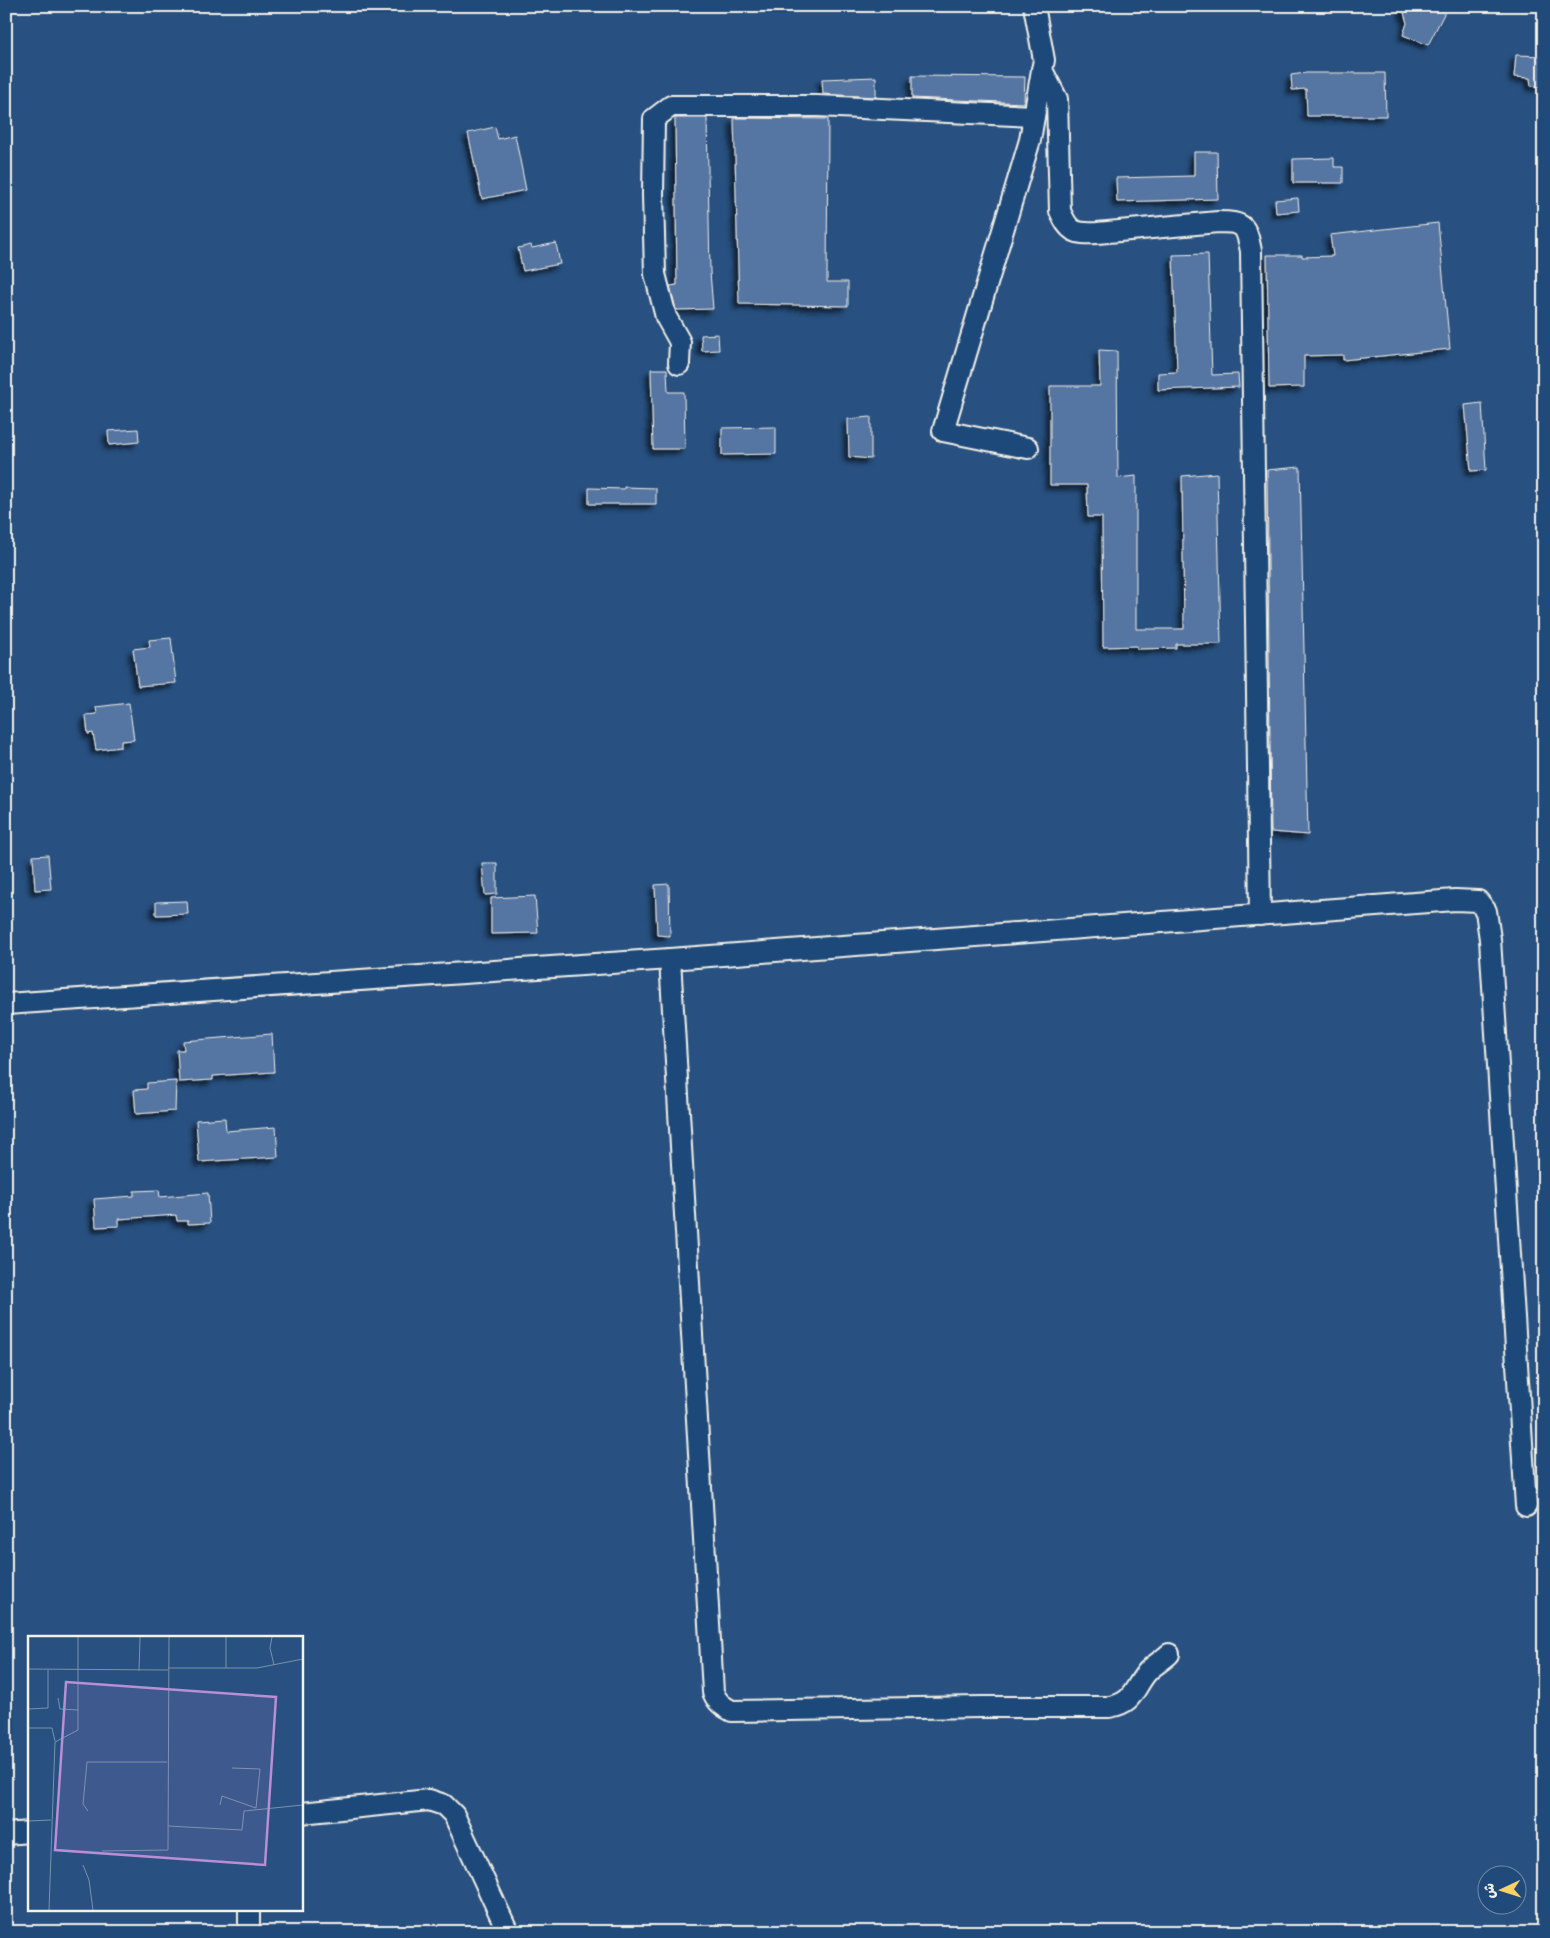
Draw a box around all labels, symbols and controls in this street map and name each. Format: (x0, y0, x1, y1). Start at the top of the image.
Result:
inset map (28, 1636, 302, 1910)
north arrow (1478, 1866, 1528, 1916)
text: ش (1478, 1883, 1500, 1899)

